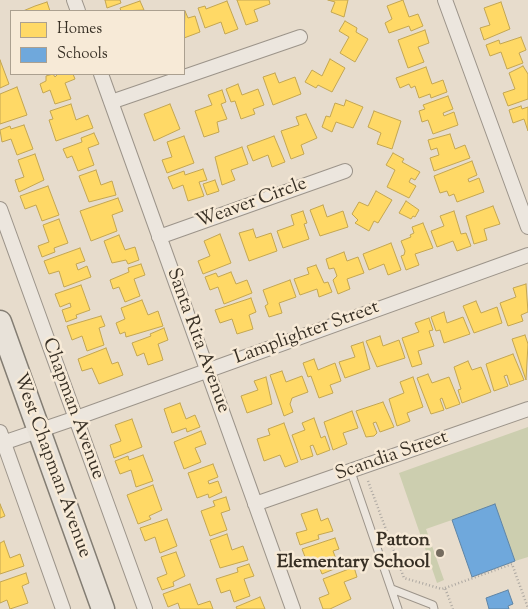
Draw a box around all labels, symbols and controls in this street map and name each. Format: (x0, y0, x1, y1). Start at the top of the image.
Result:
legend (10, 10, 185, 75)
text: Homes (57, 19, 102, 40)
text: Schools (57, 44, 108, 65)
street label: Weaver Circle (194, 173, 310, 235)
street label: Santa Rita Avenue (160, 266, 234, 416)
street label: Lamplighter Street (231, 297, 383, 371)
street label: Chapman Avenue (36, 335, 108, 483)
street label: West Chapman Avenue (7, 371, 95, 561)
street label: Scandia Street (333, 427, 451, 487)
place label: Patton Elementary School (277, 531, 430, 575)
marker: Patton Elementary School (434, 547, 446, 559)

